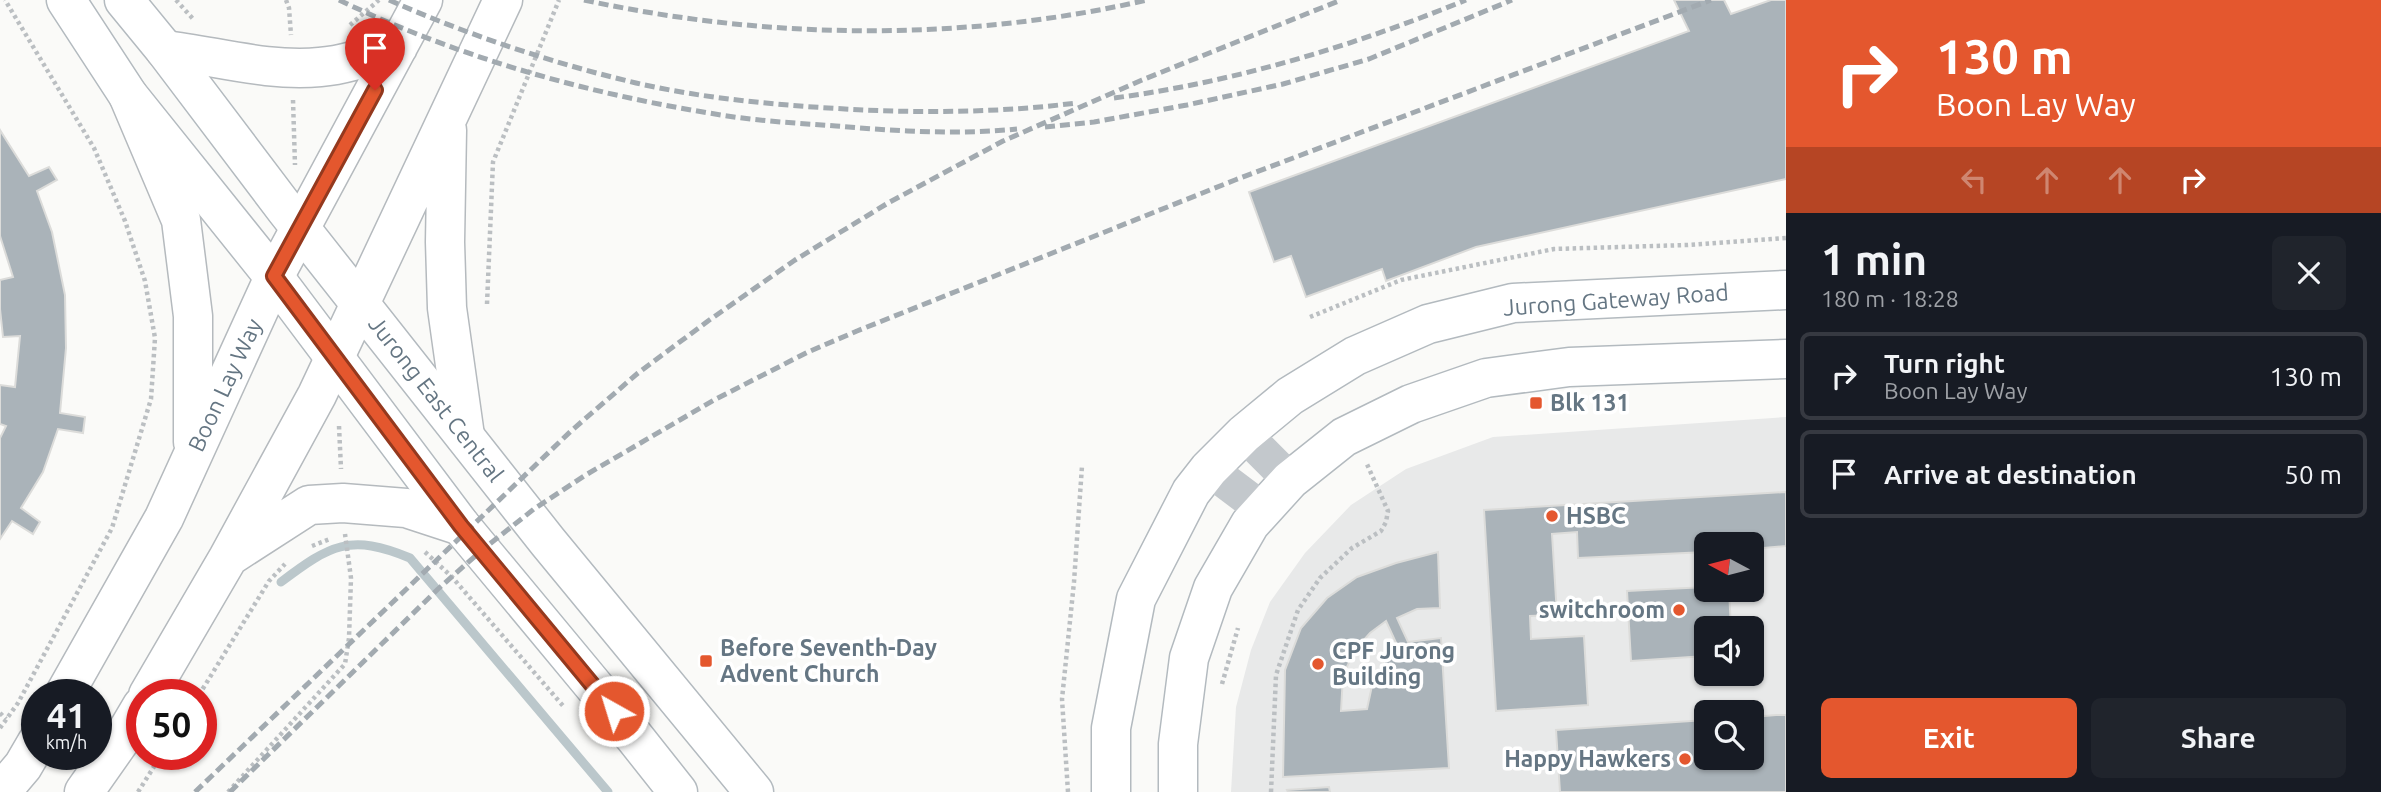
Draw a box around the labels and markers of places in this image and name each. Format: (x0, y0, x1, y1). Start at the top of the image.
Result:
pin (345, 18, 405, 90)
place label: Blk 131 (1550, 390, 1630, 415)
marker: Blk 131 (1528, 395, 1544, 411)
place label: HSBC (1566, 503, 1626, 528)
marker: HSBC (1544, 508, 1560, 524)
place label: switchroom (1539, 597, 1665, 622)
marker: switchroom (1671, 602, 1687, 618)
place label: Before Seventh-Day Advent Church (720, 635, 937, 686)
place label: CPF Jurong Building (1332, 638, 1455, 689)
marker: Before Seventh-Day Advent Church (698, 653, 714, 669)
marker: CPF Jurong Building (1310, 656, 1326, 672)
place label: Happy Hawkers (1504, 746, 1671, 771)
marker: Happy Hawkers (1677, 751, 1693, 767)

